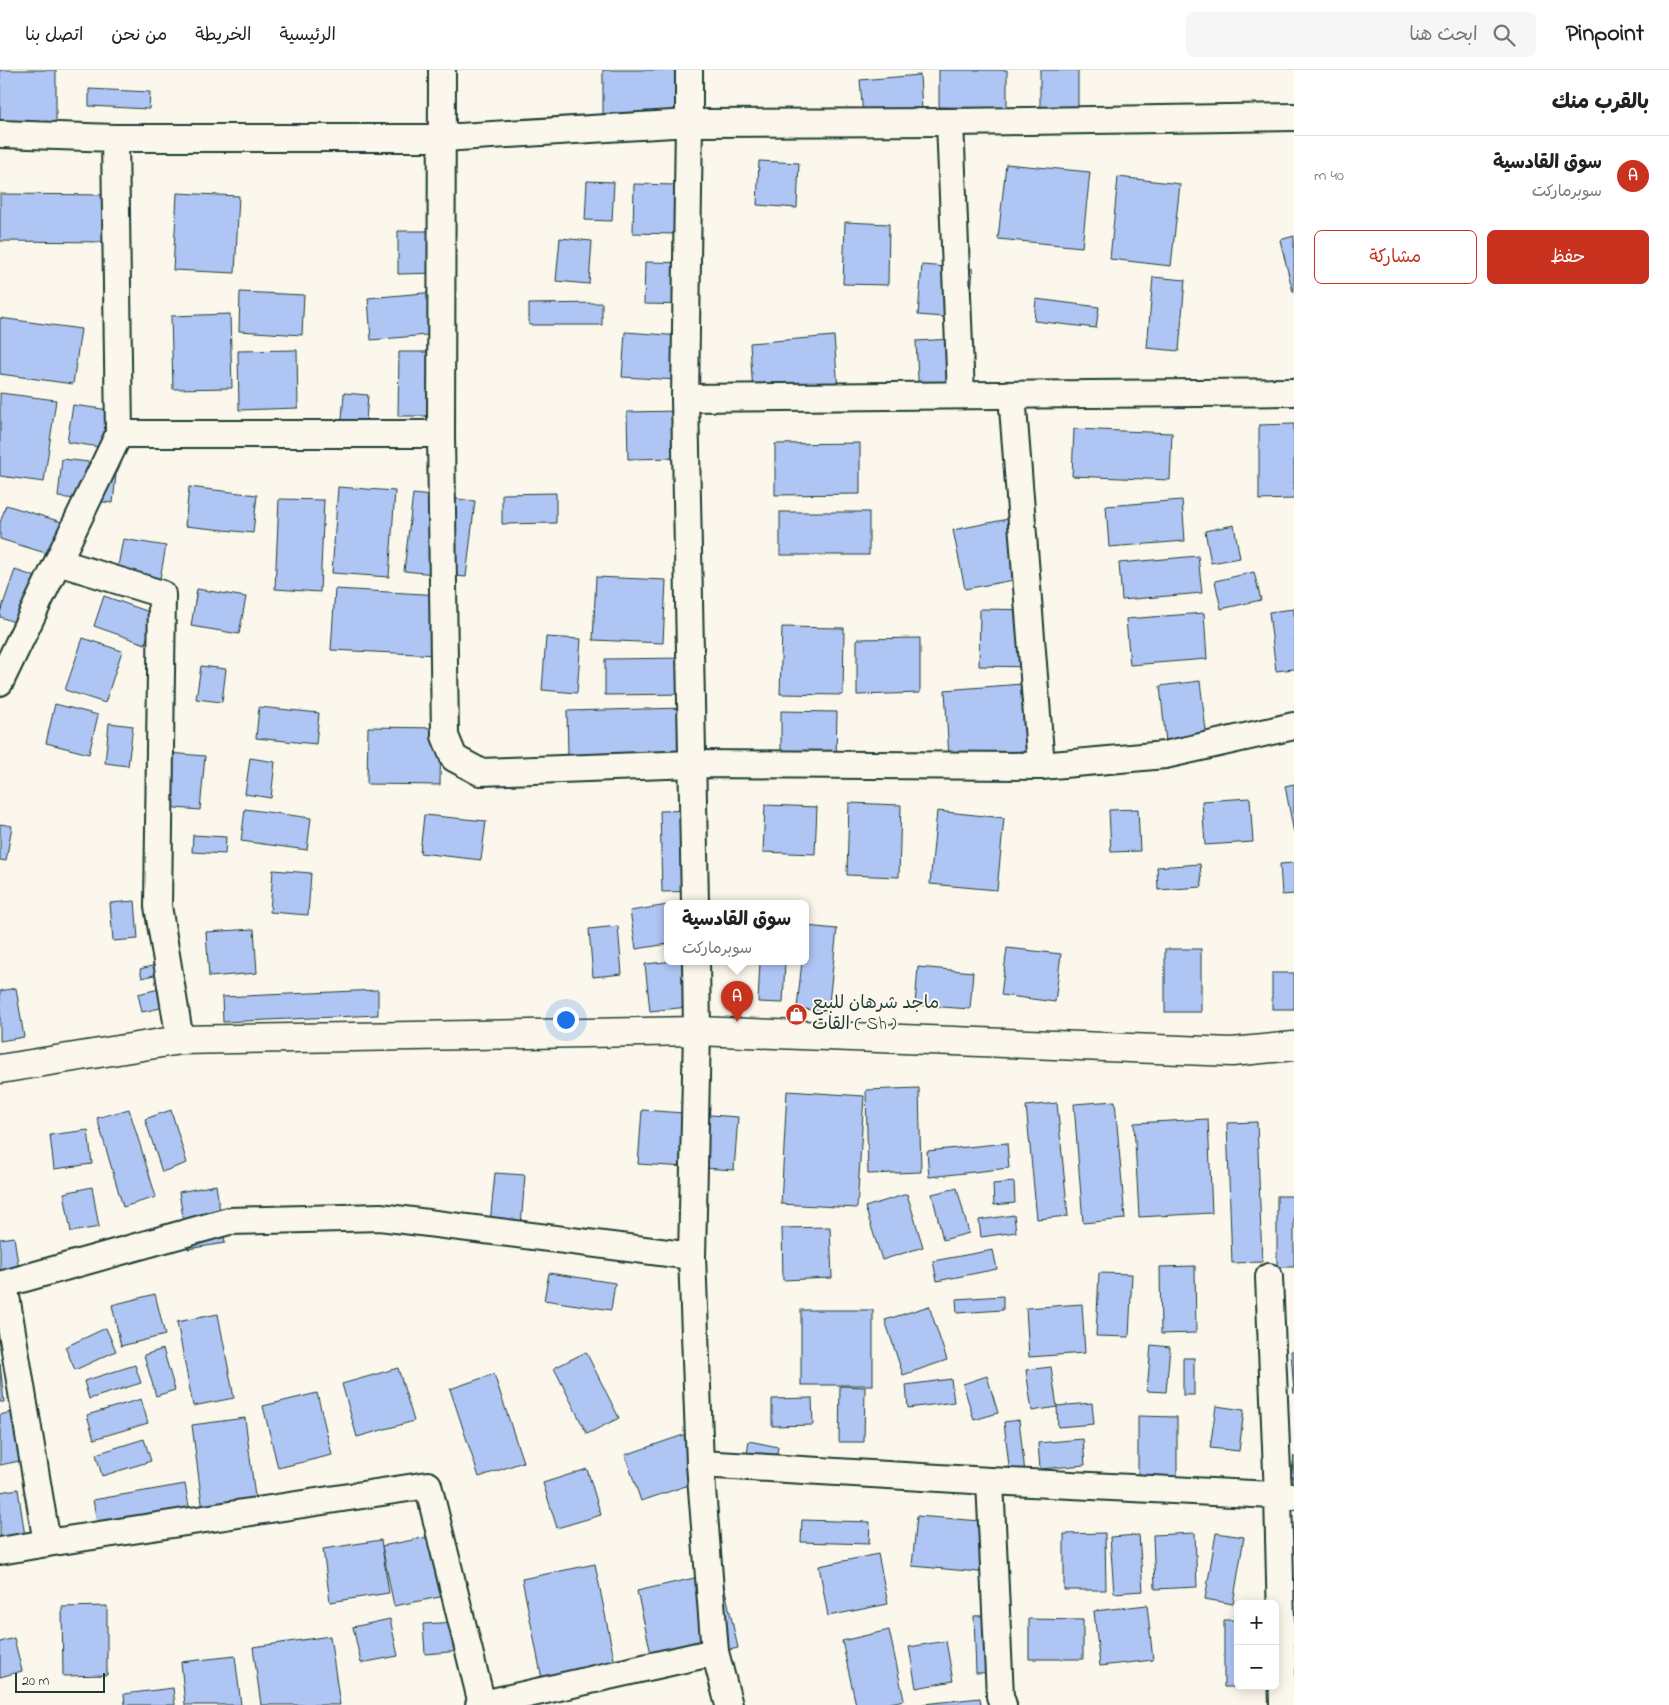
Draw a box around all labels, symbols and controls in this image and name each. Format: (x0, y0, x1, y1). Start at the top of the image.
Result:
search box (1186, 12, 1536, 57)
text: Pinpoint (1566, 17, 1644, 52)
icon: search (1490, 21, 1518, 49)
text: ابحث هنا (1409, 22, 1478, 49)
text: اتصل بنا (25, 23, 83, 49)
text: من نحن (111, 23, 167, 49)
text: الخريطة (195, 23, 251, 49)
text: الرئيسية (279, 23, 336, 49)
text: بالقرب منك (1552, 88, 1649, 118)
text: سوق القادسية (1493, 150, 1602, 177)
text: 40 m (1314, 164, 1344, 188)
text: A (1628, 164, 1638, 188)
text: سوبرماركت (1532, 180, 1602, 204)
button: مشاركة (1314, 230, 1477, 284)
button: حفظ (1487, 230, 1649, 284)
popup (664, 900, 809, 965)
text: سوق القادسية (682, 907, 791, 934)
text: سوبرماركت (682, 937, 752, 961)
pin: A (721, 981, 753, 1022)
place label: ماجد شرهان للبيع القات ( Sh ) (812, 991, 939, 1038)
shop icon: ماجد شرهان للبيع القات ( Sh ) (784, 1002, 808, 1026)
your location (553, 1007, 579, 1033)
map controls (1234, 1600, 1279, 1690)
button: + (1234, 1600, 1279, 1645)
button: − (1234, 1645, 1279, 1690)
scale bar (15, 1670, 105, 1693)
text: 20 m (22, 1671, 49, 1692)

